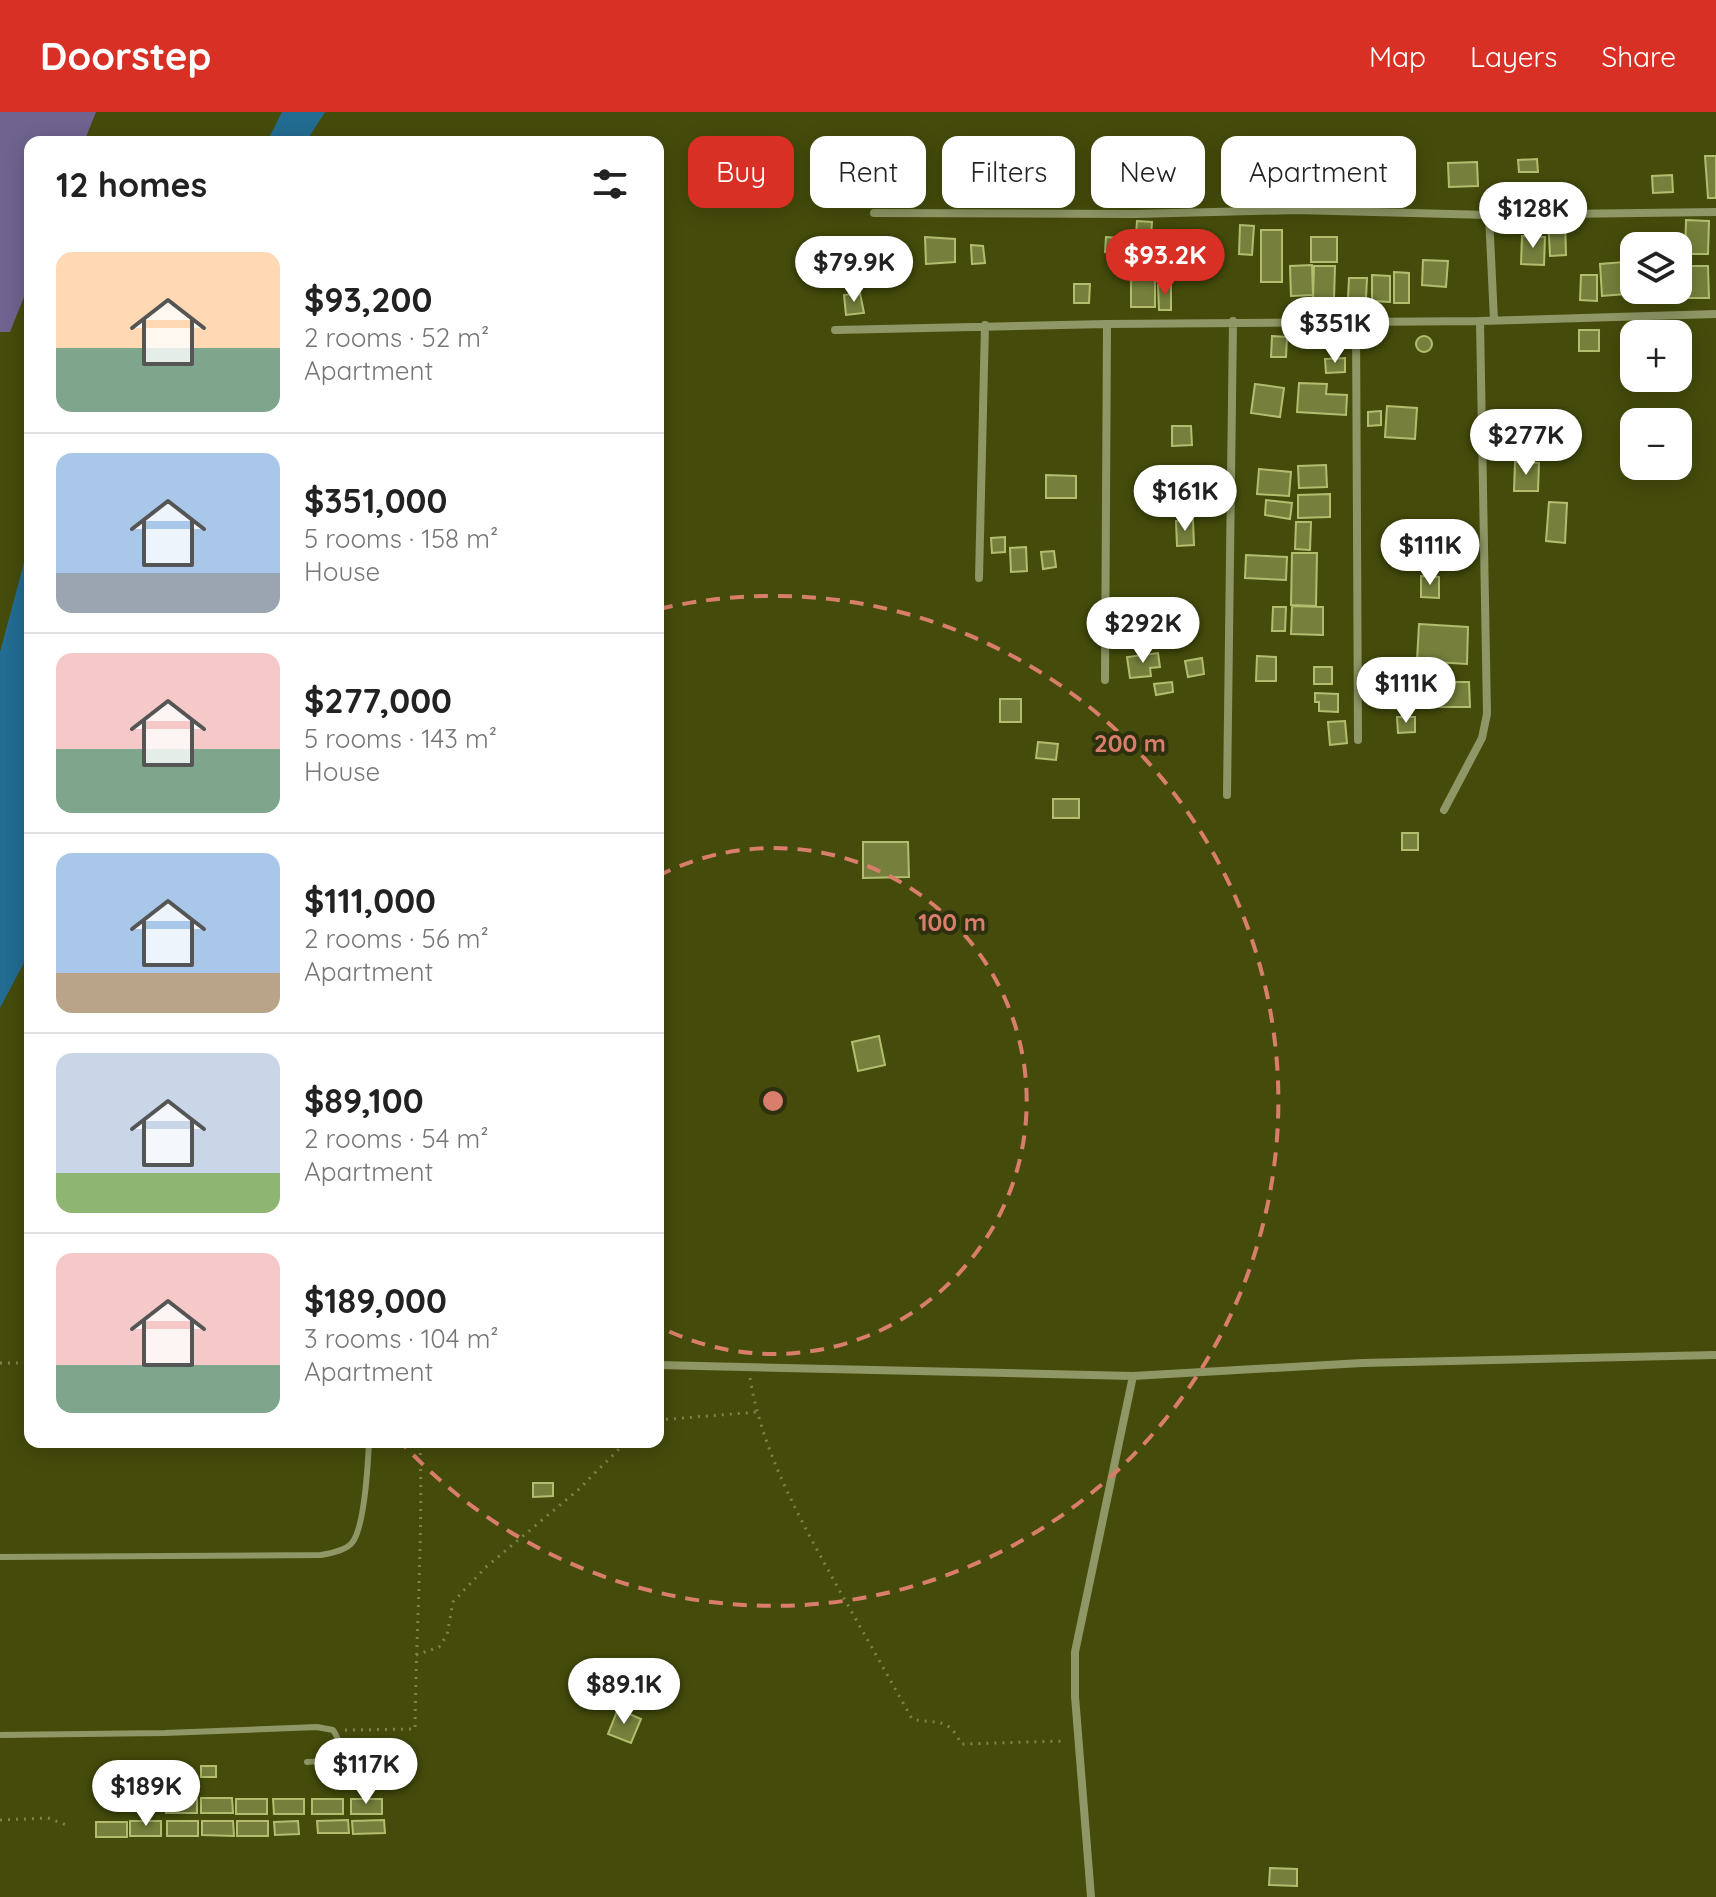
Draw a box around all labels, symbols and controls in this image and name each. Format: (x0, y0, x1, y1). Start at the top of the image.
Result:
text: Doorstep (40, 32, 211, 80)
text: Map (1369, 39, 1426, 74)
text: Layers (1470, 39, 1557, 74)
text: Share (1601, 39, 1676, 74)
chip: Buy (688, 136, 794, 208)
chip: Rent (810, 136, 926, 208)
chip: Filters (942, 136, 1075, 208)
chip: New (1091, 136, 1205, 208)
chip: Apartment (1221, 136, 1416, 208)
icon: filters (588, 162, 632, 206)
text: 12 homes (56, 163, 207, 206)
pin: $128K (1477, 182, 1589, 250)
text: $128K (1497, 191, 1569, 224)
pin: $93.2K (1100, 229, 1230, 297)
map controls (1620, 232, 1692, 480)
button: layers (1620, 232, 1692, 304)
pin: $79.9K (789, 236, 919, 304)
text: $93.2K (1124, 238, 1206, 271)
text: $79.9K (813, 245, 895, 278)
text: $93,200 (304, 278, 432, 321)
icon: home (120, 284, 216, 380)
pin: $351K (1279, 297, 1391, 365)
text: $351K (1299, 306, 1371, 339)
button: + (1620, 320, 1692, 392)
text: 2 rooms · 52 m² (304, 321, 489, 354)
text: Apartment (304, 354, 433, 387)
button: − (1620, 408, 1692, 480)
pin: $277K (1470, 409, 1582, 477)
text: $277K (1488, 418, 1564, 451)
pin: $161K (1129, 465, 1241, 533)
text: $161K (1152, 474, 1218, 507)
text: $351,000 (304, 479, 447, 522)
icon: home (120, 485, 216, 581)
pin: $111K (1374, 519, 1486, 587)
text: 5 rooms · 158 m² (304, 522, 498, 555)
text: $111K (1399, 528, 1461, 561)
text: House (304, 555, 380, 588)
pin: $292K (1087, 597, 1199, 665)
text: $292K (1105, 606, 1181, 639)
pin: $111K (1350, 657, 1462, 725)
text: $111K (1375, 666, 1437, 699)
text: $277,000 (304, 679, 452, 722)
icon: home (120, 685, 216, 781)
text: 5 rooms · 143 m² (304, 722, 497, 755)
text: 200 m (1094, 728, 1166, 758)
text: House (304, 755, 380, 788)
text: $111,000 (304, 879, 436, 922)
icon: home (120, 885, 216, 981)
text: 100 m (918, 907, 986, 937)
text: 2 rooms · 56 m² (304, 922, 489, 955)
text: Apartment (304, 955, 433, 988)
text: $89,100 (304, 1079, 424, 1122)
icon: home (120, 1085, 216, 1181)
centre of rings (759, 1087, 787, 1115)
text: 2 rooms · 54 m² (304, 1122, 488, 1155)
text: Apartment (304, 1155, 433, 1188)
text: $189,000 (304, 1279, 447, 1322)
icon: home (120, 1285, 216, 1381)
text: 3 rooms · 104 m² (304, 1322, 499, 1355)
text: Apartment (304, 1355, 433, 1388)
pin: $89.1K (559, 1658, 689, 1726)
text: $89.1K (586, 1667, 662, 1700)
pin: $117K (310, 1738, 422, 1806)
text: $117K (332, 1747, 400, 1780)
pin: $189K (90, 1760, 202, 1828)
text: $189K (110, 1769, 182, 1802)

